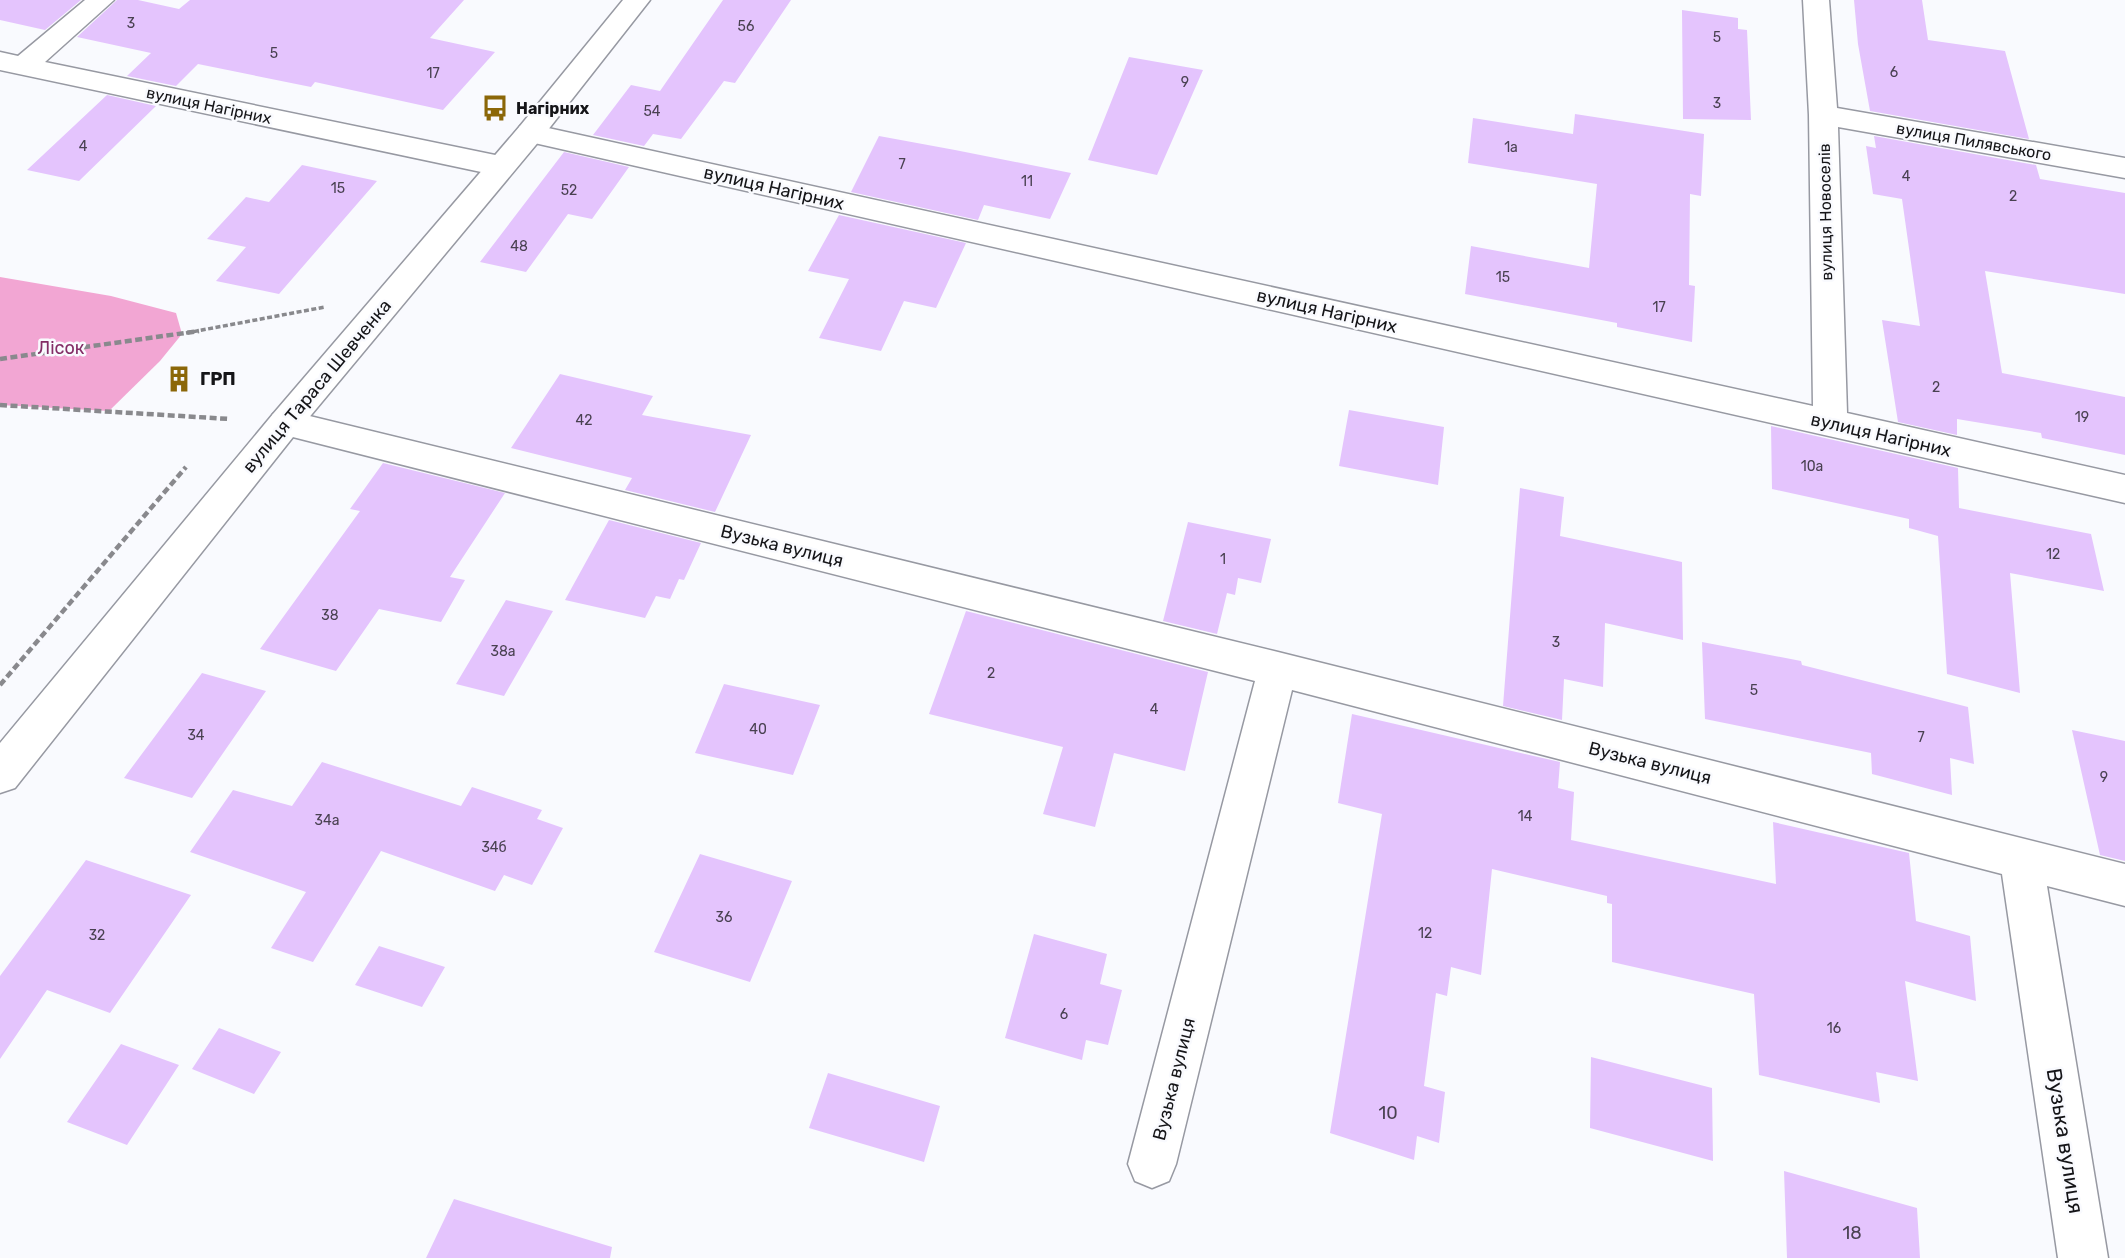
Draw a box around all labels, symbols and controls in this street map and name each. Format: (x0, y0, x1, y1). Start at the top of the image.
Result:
house number: 3 (127, 15, 135, 32)
house number: 56 (738, 18, 754, 35)
house number: 5 (1713, 29, 1721, 46)
house number: 5 (270, 45, 278, 62)
house number: 6 (1890, 64, 1898, 81)
house number: 17 (426, 65, 440, 82)
house number: 9 (1181, 74, 1189, 91)
street label: вулиця Нагірних (145, 83, 274, 128)
bus stop icon: Нагірних (480, 93, 510, 123)
house number: 3 (1713, 95, 1721, 112)
place label: Нагірних (516, 99, 590, 118)
house number: 54 (643, 103, 661, 120)
street label: вулиця Пилявського (1895, 118, 2053, 164)
house number: 4 (79, 138, 88, 155)
house number: 1а (1504, 139, 1518, 156)
street label: вулиця Новоселів (1815, 143, 1836, 281)
house number: 7 (898, 156, 906, 173)
street label: вулиця Нагірних (702, 161, 847, 215)
house number: 4 (1902, 168, 1911, 185)
house number: 11 (1021, 173, 1033, 190)
house number: 15 (331, 180, 345, 197)
house number: 52 (561, 182, 577, 199)
house number: 2 (2009, 188, 2017, 205)
house number: 48 (510, 238, 528, 255)
house number: 15 (1496, 269, 1510, 286)
street label: вулиця Нагірних (1255, 284, 1400, 338)
street label: вулиця Тараса Шевченка (238, 295, 396, 477)
house number: 17 (1652, 299, 1666, 316)
park label: Лісок (38, 337, 85, 359)
building icon: ГРП (164, 364, 194, 394)
place label: ГРП (200, 368, 236, 390)
house number: 2 (1932, 379, 1940, 396)
street label: вулиця Нагірних (1809, 408, 1954, 462)
house number: 19 (2075, 409, 2089, 426)
house number: 42 (576, 412, 592, 429)
house number: 10а (1801, 458, 1823, 475)
street label: Вузька вулиця (718, 520, 846, 572)
house number: 12 (2046, 546, 2060, 563)
house number: 1 (1220, 551, 1226, 568)
house number: 38 (321, 607, 339, 624)
house number: 3 (1552, 634, 1560, 651)
house number: 38а (490, 643, 516, 660)
house number: 2 (987, 665, 995, 682)
house number: 5 (1750, 682, 1758, 699)
house number: 4 (1150, 701, 1159, 718)
house number: 40 (749, 721, 767, 738)
house number: 34 (187, 727, 205, 744)
house number: 7 (1917, 729, 1925, 746)
street label: Вузька вулиця (1586, 737, 1714, 789)
house number: 9 (2100, 769, 2108, 786)
house number: 14 (1518, 808, 1533, 825)
house number: 34а (315, 812, 339, 829)
house number: 34б (481, 839, 507, 856)
house number: 36 (716, 909, 732, 926)
house number: 12 (1418, 925, 1432, 942)
house number: 32 (89, 927, 105, 944)
house number: 6 (1060, 1006, 1068, 1023)
street label: Вузька вулиця (1148, 1015, 1200, 1143)
house number: 16 (1827, 1020, 1841, 1037)
street label: Вузька вулиця (2042, 1066, 2089, 1215)
house number: 10 (1378, 1102, 1398, 1124)
house number: 18 (1842, 1222, 1862, 1244)

